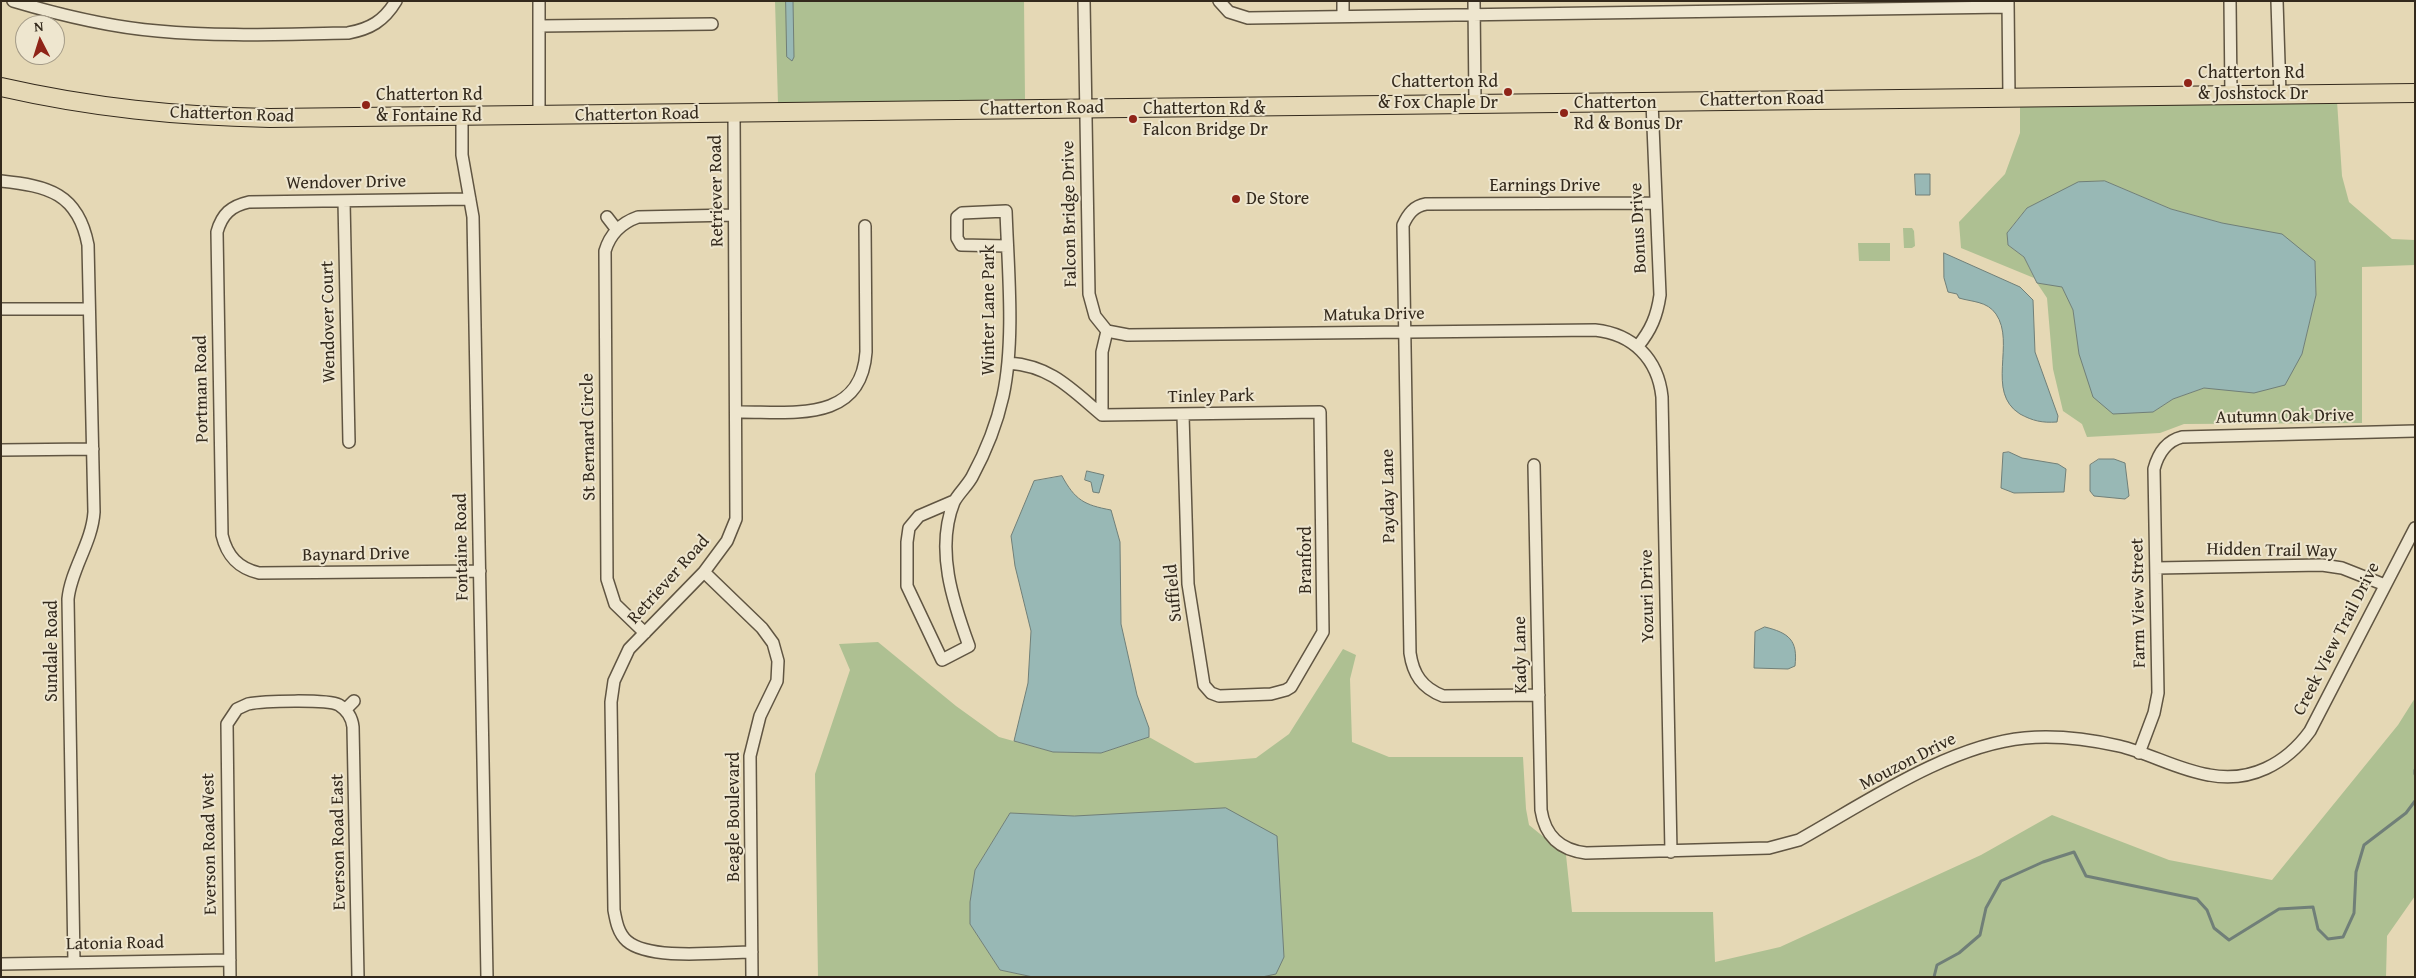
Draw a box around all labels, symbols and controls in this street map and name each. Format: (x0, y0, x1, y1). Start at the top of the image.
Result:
north arrow (15, 15, 65, 65)
text: N (33, 16, 44, 36)
place label: Chatterton Rd & Joshstock Dr (2198, 62, 2308, 104)
place label: Chatterton Rd & Fox Chaple Dr (1378, 71, 1498, 114)
marker: Chatterton Rd & Joshstock Dr (2182, 77, 2194, 89)
place label: Chatterton Rd & Fontaine Rd (376, 84, 483, 126)
marker: Chatterton Rd & Fox Chaple Dr (1502, 86, 1514, 98)
street label: Chatterton Road (1700, 88, 1824, 112)
place label: Chatterton Rd & Bonus Dr (1574, 92, 1683, 134)
street label: Chatterton Road (980, 97, 1104, 121)
place label: Chatterton Rd & Falcon Bridge Dr (1143, 98, 1268, 140)
marker: Chatterton Rd & Fontaine Rd (360, 99, 372, 111)
street label: Chatterton Road (170, 102, 294, 128)
street label: Chatterton Road (575, 103, 699, 127)
marker: Chatterton Rd & Bonus Dr (1558, 107, 1570, 119)
marker: Chatterton Rd & Falcon Bridge Dr (1127, 113, 1139, 125)
street label: Retriever Road (705, 135, 729, 247)
street label: Falcon Bridge Drive (1058, 140, 1082, 288)
street label: Wendover Drive (286, 171, 406, 195)
street label: Earnings Drive (1490, 175, 1600, 197)
street label: Bonus Drive (1626, 182, 1652, 274)
place label: De Store (1246, 188, 1309, 210)
marker: De Store (1230, 193, 1242, 205)
street label: Winter Lane Park (978, 244, 1000, 376)
street label: Wendover Court (317, 261, 341, 383)
street label: Matuka Drive (1323, 303, 1425, 327)
street label: Portman Road (190, 335, 214, 443)
street label: St Bernard Circle (577, 373, 601, 501)
street label: Tinley Park (1168, 385, 1254, 409)
street label: Autumn Oak Drive (2216, 405, 2354, 429)
street label: Payday Lane (1377, 449, 1401, 543)
street label: Fontaine Road (450, 493, 474, 601)
street label: Branford (1295, 526, 1317, 594)
street label: Retriever Road (623, 531, 715, 629)
street label: Farm View Street (2127, 538, 2151, 668)
street label: Hidden Trail Way (2206, 539, 2338, 563)
street label: Baynard Drive (302, 543, 410, 567)
street label: Yozuri Drive (1636, 549, 1660, 643)
street label: Creek View Trail Drive (2289, 559, 2385, 719)
street label: Suffield (1161, 563, 1187, 623)
street label: Sundale Road (41, 600, 63, 702)
street label: Kady Lane (1510, 616, 1532, 694)
street label: Mouzon Drive (1856, 728, 1960, 796)
street label: Beagle Boulevard (723, 752, 745, 882)
street label: Everson Road West (198, 773, 222, 915)
street label: Everson Road East (327, 774, 351, 910)
street label: Latonia Road (66, 932, 164, 956)

